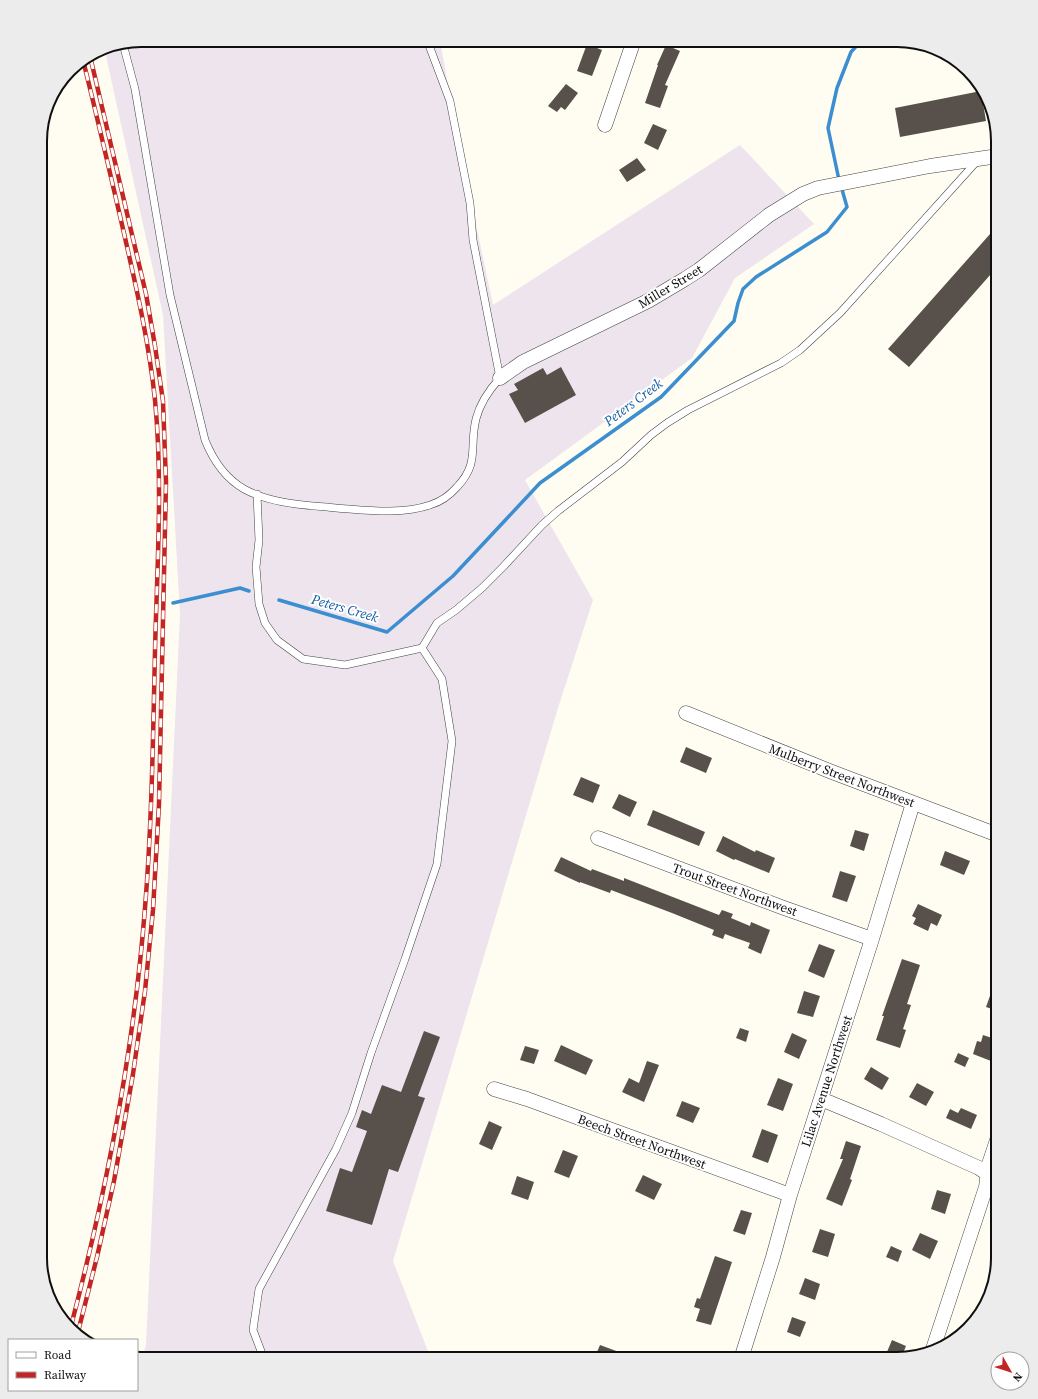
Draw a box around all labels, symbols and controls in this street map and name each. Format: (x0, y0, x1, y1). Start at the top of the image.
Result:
street label: Miller Street (635, 260, 706, 312)
water label: Peters Creek (599, 373, 667, 431)
water label: Peters Creek (308, 589, 381, 627)
street label: Mulberry Street Northwest (767, 740, 918, 811)
street label: Trout Street Northwest (670, 859, 800, 920)
street label: Lilac Avenue Northwest (797, 1013, 856, 1149)
street label: Beech Street Northwest (575, 1110, 709, 1173)
legend (8, 1339, 138, 1391)
text: Road (44, 1347, 71, 1363)
north arrow (990, 1351, 1030, 1391)
text: Railway (44, 1367, 87, 1383)
text: N (1009, 1369, 1026, 1385)

